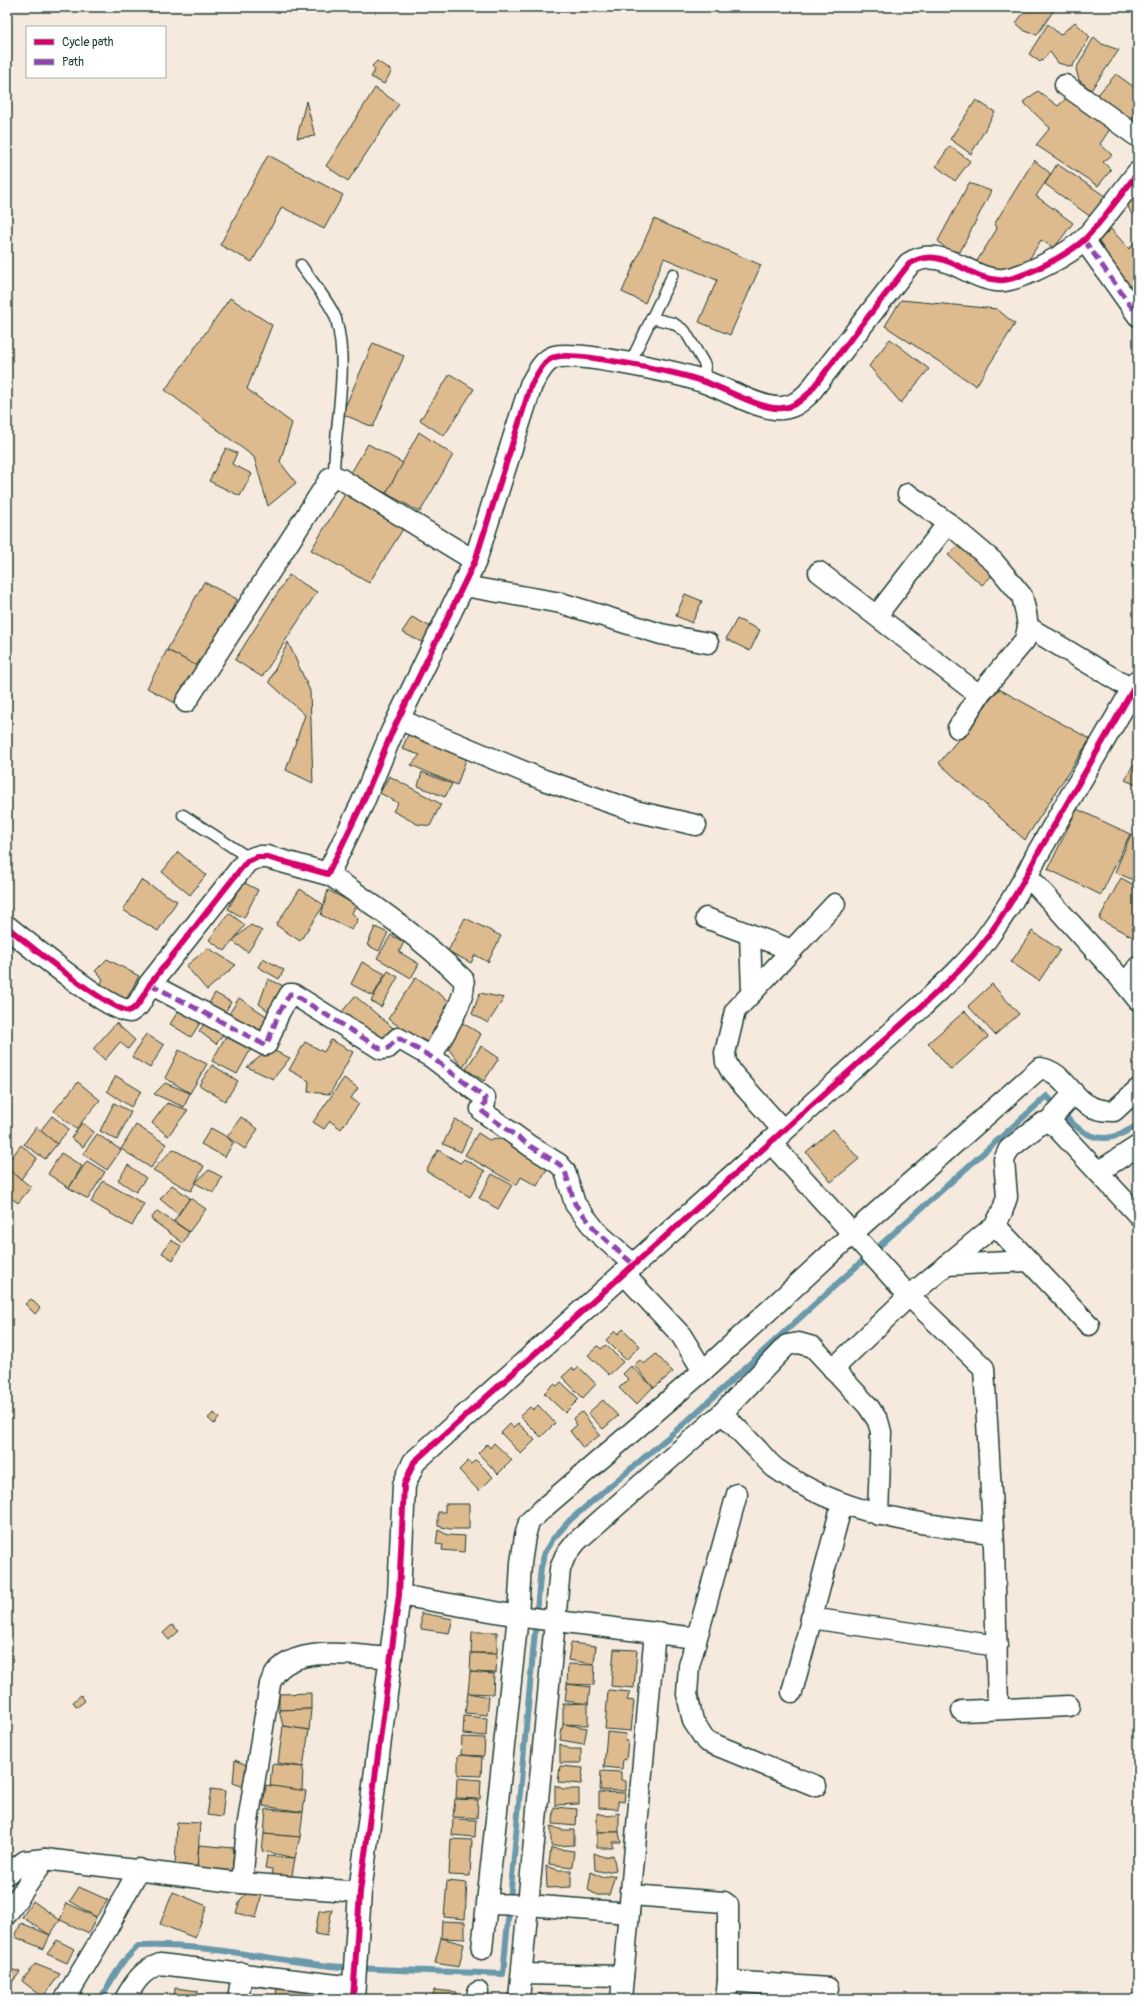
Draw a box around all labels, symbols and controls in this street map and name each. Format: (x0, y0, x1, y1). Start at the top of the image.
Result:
legend (26, 26, 166, 78)
text: Cycle path (62, 35, 114, 50)
text: Path (62, 55, 84, 70)

